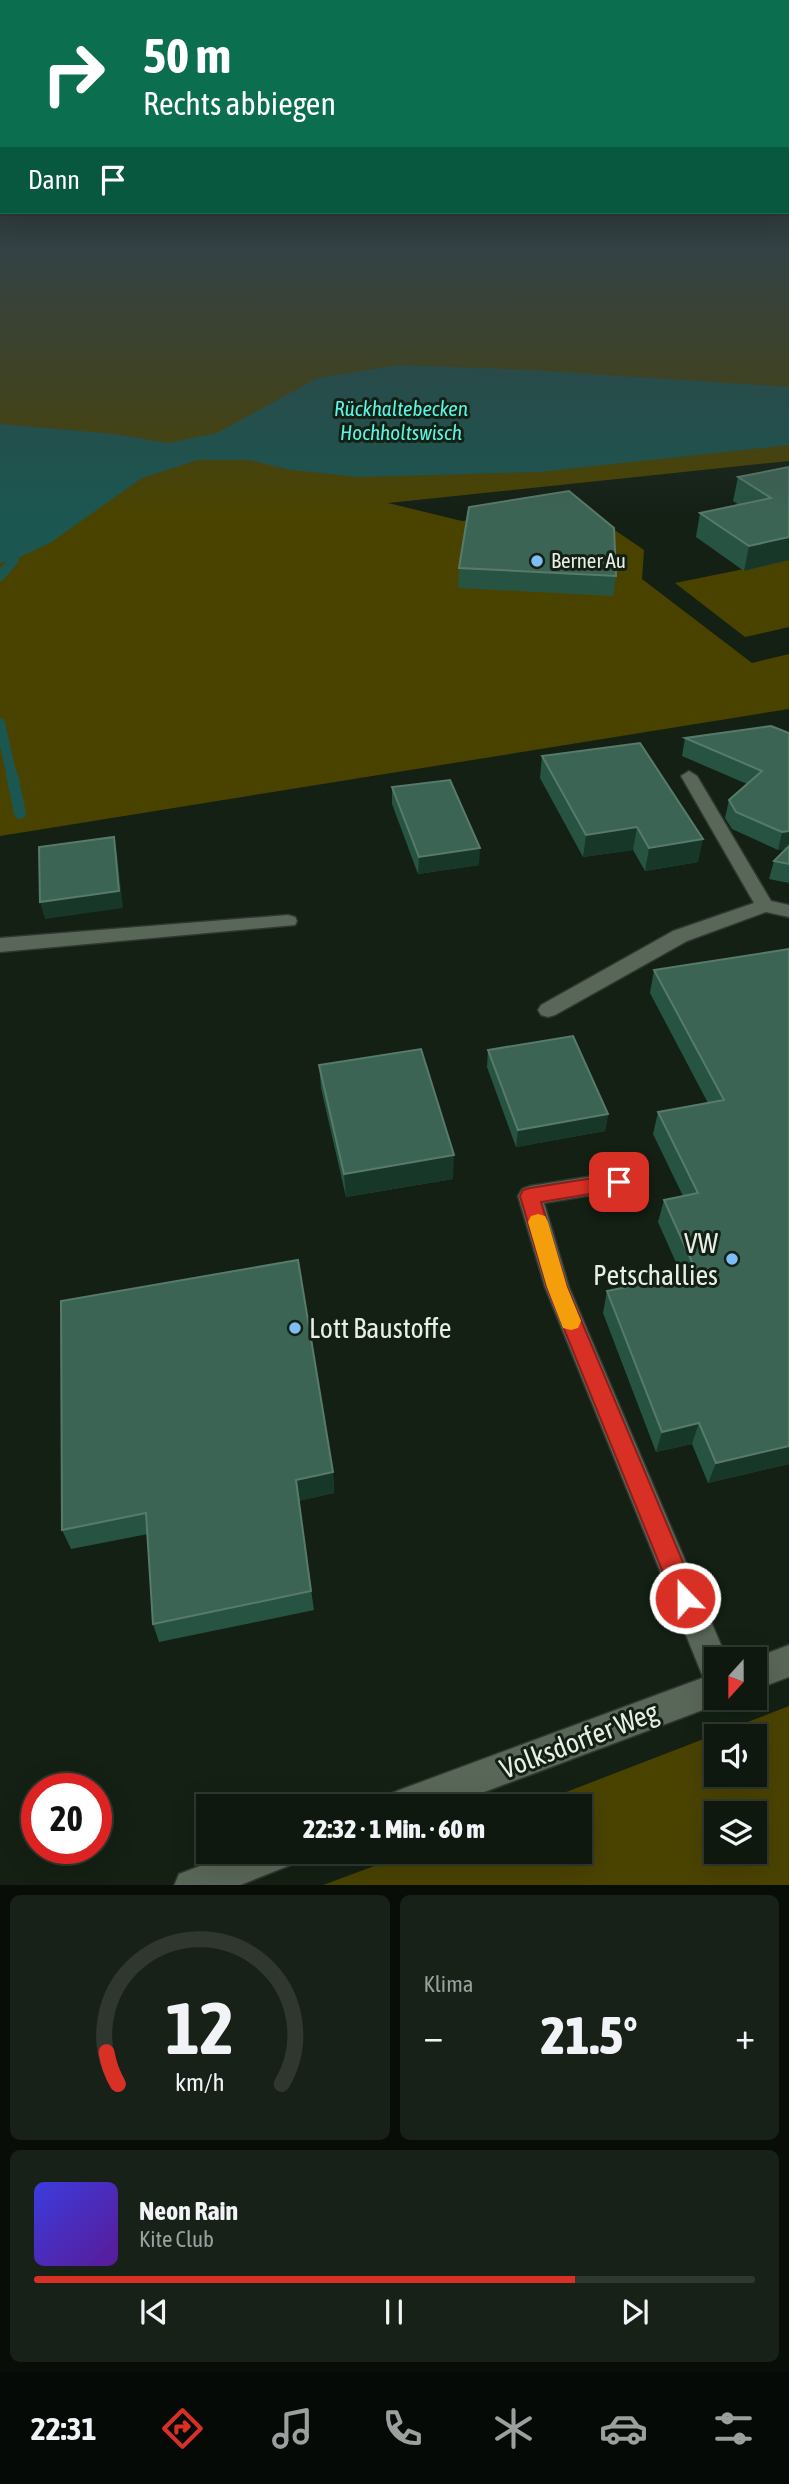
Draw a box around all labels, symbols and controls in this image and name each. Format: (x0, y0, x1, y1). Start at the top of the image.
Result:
text: 50 m (143, 27, 231, 83)
icon: right (28, 28, 119, 119)
text: Rechts abbiegen (143, 85, 336, 122)
icon: arrive (94, 161, 132, 199)
text: Dann (28, 165, 80, 195)
water label: Rückhaltebecken Hochholtswisch (334, 396, 468, 444)
place label: Berner Au (551, 548, 626, 572)
marker: Berner Au (529, 553, 545, 569)
pin (589, 1152, 649, 1212)
icon: arrive (600, 1163, 638, 1201)
place label: VW Petschallies (593, 1227, 719, 1291)
marker: VW Petschallies (724, 1251, 740, 1267)
place label: Lott Baustoffe (309, 1312, 452, 1344)
marker: Lott Baustoffe (287, 1320, 303, 1336)
position arrow (648, 1561, 722, 1635)
north arrow (704, 1647, 766, 1710)
map controls (704, 1647, 767, 1864)
street label: Volksdorfer Weg (495, 1695, 663, 1785)
button: sound (704, 1724, 767, 1787)
speed limit sign: 20 (21, 1773, 112, 1864)
button: layers (704, 1801, 767, 1864)
text: 22:32 · 1 Min. · 60 m (303, 1814, 485, 1844)
text: Klima (424, 1971, 473, 1997)
text: 12 (166, 1986, 234, 2069)
text: 21.5° (541, 2005, 638, 2065)
text: − (424, 2014, 443, 2057)
text: + (735, 2014, 755, 2057)
text: km/h (175, 2067, 225, 2095)
text: Neon Rain (139, 2196, 238, 2226)
text: Kite Club (139, 2226, 214, 2252)
icon: previous (135, 2293, 173, 2331)
icon: pause (375, 2293, 413, 2331)
icon: next (616, 2293, 654, 2331)
icon: directions (158, 2404, 207, 2453)
icon: music (268, 2404, 317, 2453)
icon: phone (378, 2404, 427, 2453)
icon: climate (489, 2404, 538, 2453)
icon: car (599, 2404, 648, 2453)
icon: filters (709, 2404, 758, 2453)
text: 22:31 (31, 2410, 97, 2447)

